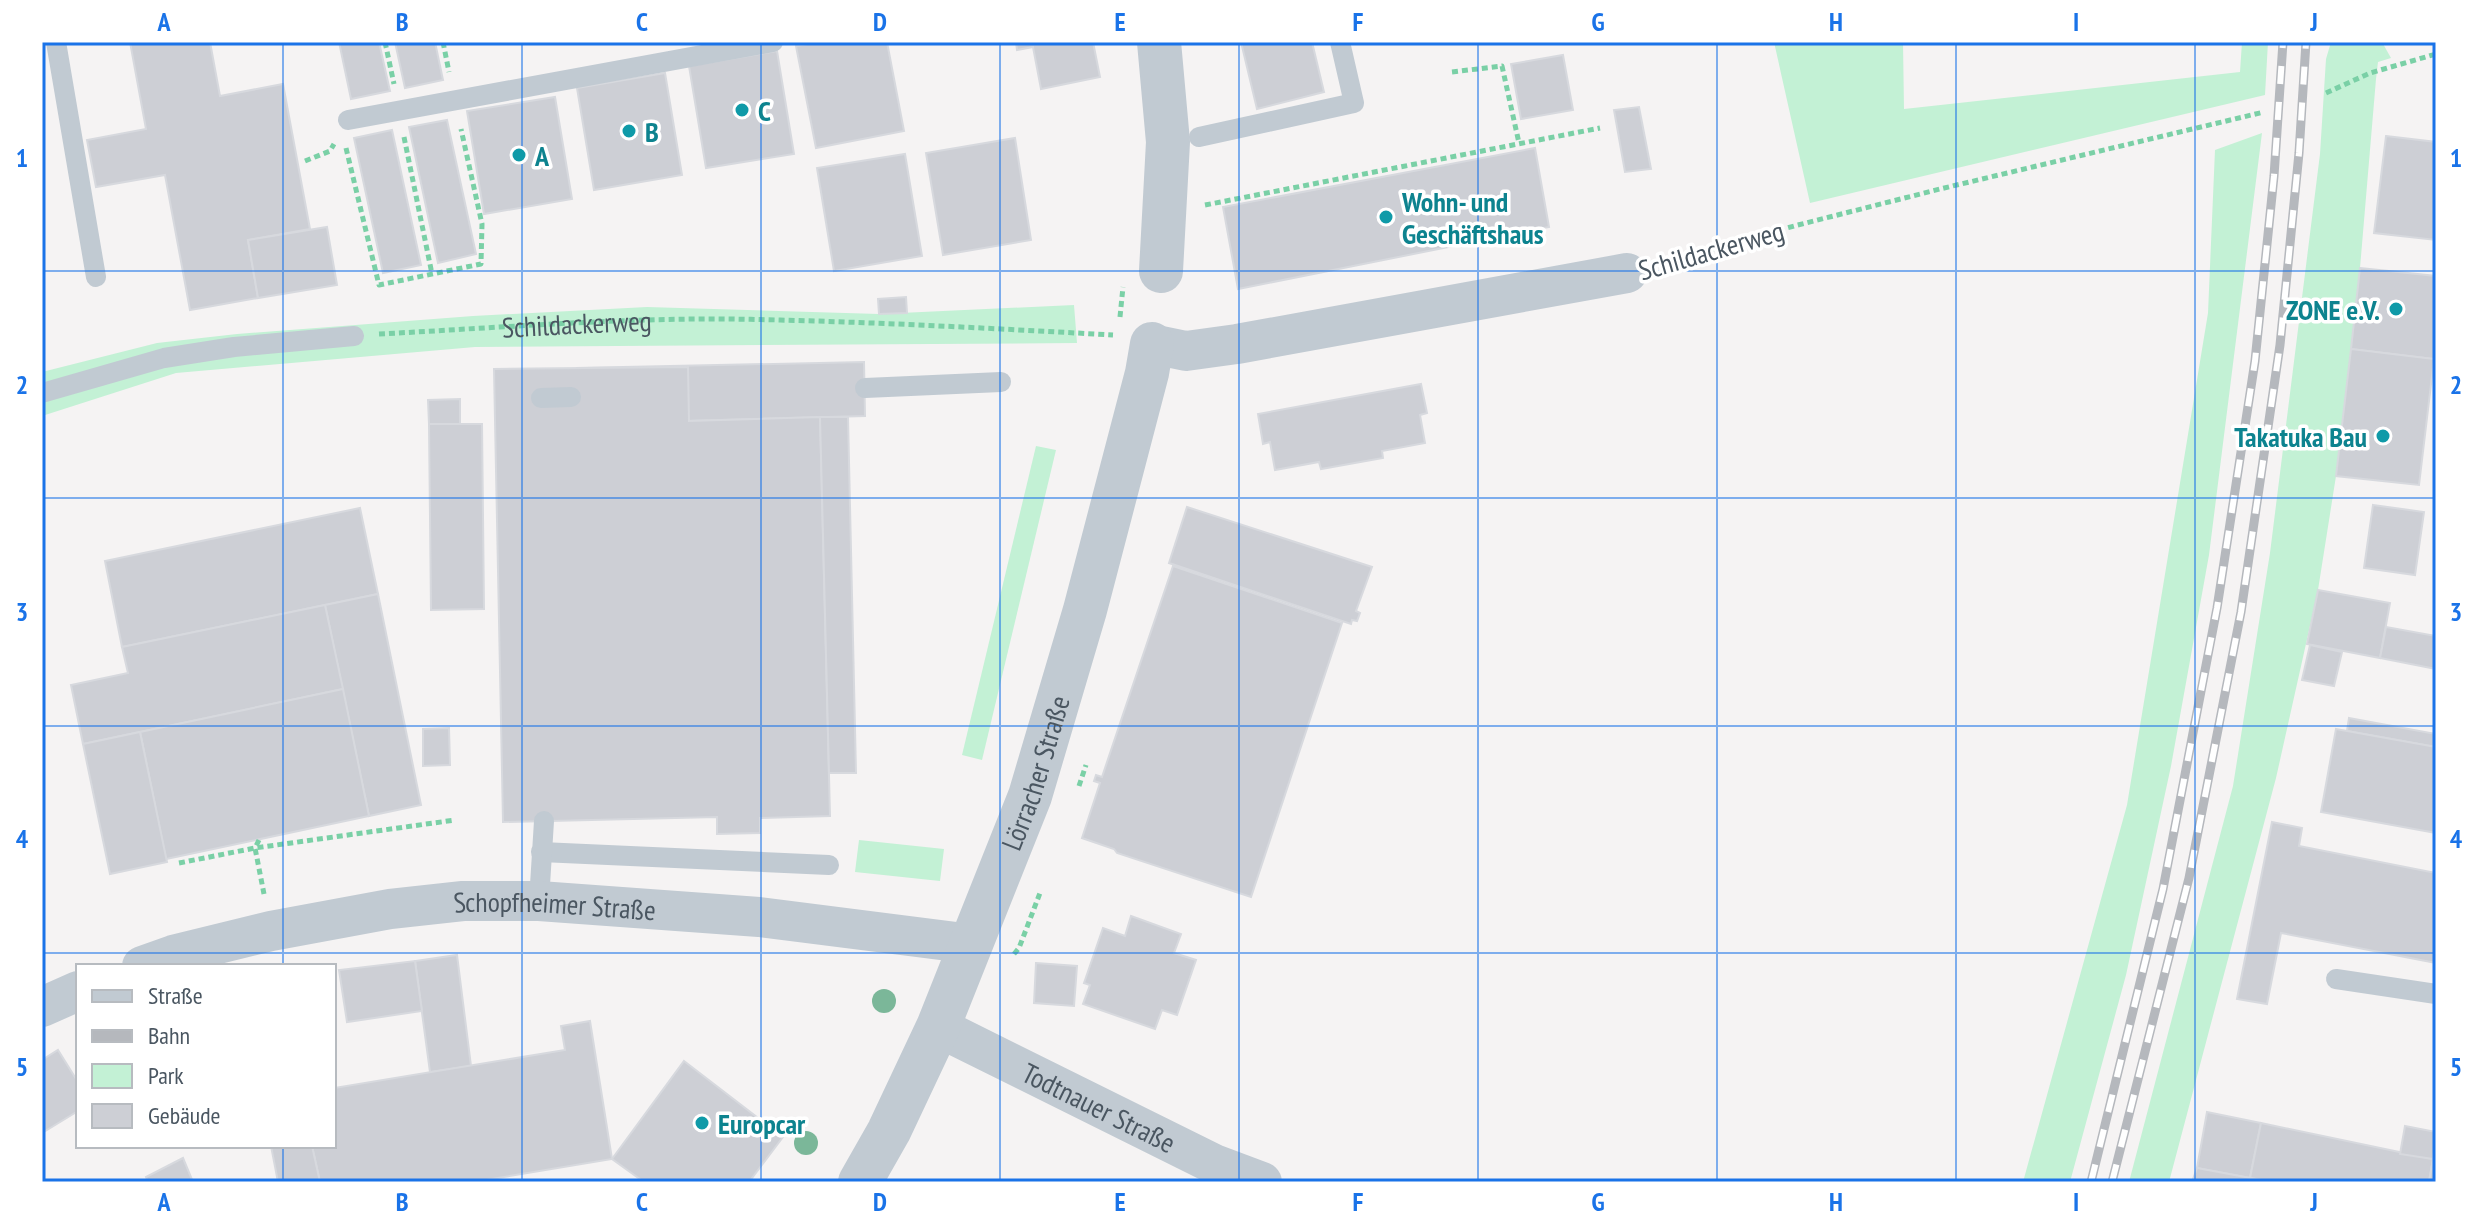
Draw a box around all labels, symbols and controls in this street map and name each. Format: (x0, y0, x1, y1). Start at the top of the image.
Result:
text: A (156, 5, 171, 38)
text: B (396, 5, 409, 38)
text: C (636, 5, 648, 38)
text: D (873, 5, 887, 38)
text: E (1114, 5, 1126, 38)
text: F (1353, 5, 1364, 38)
text: G (1591, 5, 1605, 38)
text: H (1829, 5, 1843, 38)
text: I (2073, 5, 2079, 38)
text: J (2309, 5, 2318, 38)
place label: C (758, 92, 771, 129)
marker: C (733, 101, 751, 119)
place label: B (645, 113, 659, 150)
marker: B (620, 122, 638, 140)
place label: A (534, 137, 550, 174)
text: 1 (16, 141, 28, 174)
text: 1 (2450, 141, 2462, 174)
marker: A (510, 146, 528, 164)
place label: Wohn- und Geschäftshaus (1401, 183, 1544, 252)
marker: Wohn- und Geschäftshaus (1377, 208, 1395, 226)
street label: Schildackerweg (1634, 212, 1788, 288)
place label: ZONE e.V. (2286, 291, 2380, 328)
marker: ZONE e.V. (2387, 300, 2405, 318)
street label: Schildackerweg (501, 301, 652, 345)
text: 2 (16, 368, 28, 401)
text: 2 (2450, 368, 2462, 401)
place label: Takatuka Bau (2234, 418, 2367, 455)
marker: Takatuka Bau (2374, 427, 2392, 445)
text: 3 (16, 595, 28, 628)
text: 3 (2450, 595, 2462, 628)
street label: Lörracher Straße (992, 691, 1077, 855)
text: 4 (16, 822, 29, 855)
text: 4 (2450, 822, 2463, 855)
street label: Schopfheimer Straße (451, 882, 657, 928)
legend (76, 964, 336, 1148)
text: Straße (148, 980, 203, 1011)
text: Bahn (148, 1020, 190, 1051)
text: 5 (16, 1050, 28, 1083)
text: 5 (2450, 1050, 2462, 1083)
street label: Todtnauer Straße (1017, 1053, 1182, 1161)
text: Park (148, 1060, 184, 1091)
text: Gebäude (148, 1100, 220, 1131)
place label: Europcar (718, 1105, 806, 1142)
marker: Europcar (693, 1114, 711, 1132)
text: A (156, 1185, 171, 1218)
text: B (396, 1185, 409, 1218)
text: C (636, 1185, 648, 1218)
text: D (873, 1185, 887, 1218)
text: E (1114, 1185, 1126, 1218)
text: F (1353, 1185, 1364, 1218)
text: G (1591, 1185, 1605, 1218)
text: H (1829, 1185, 1843, 1218)
text: I (2073, 1185, 2079, 1218)
text: J (2309, 1185, 2318, 1218)

